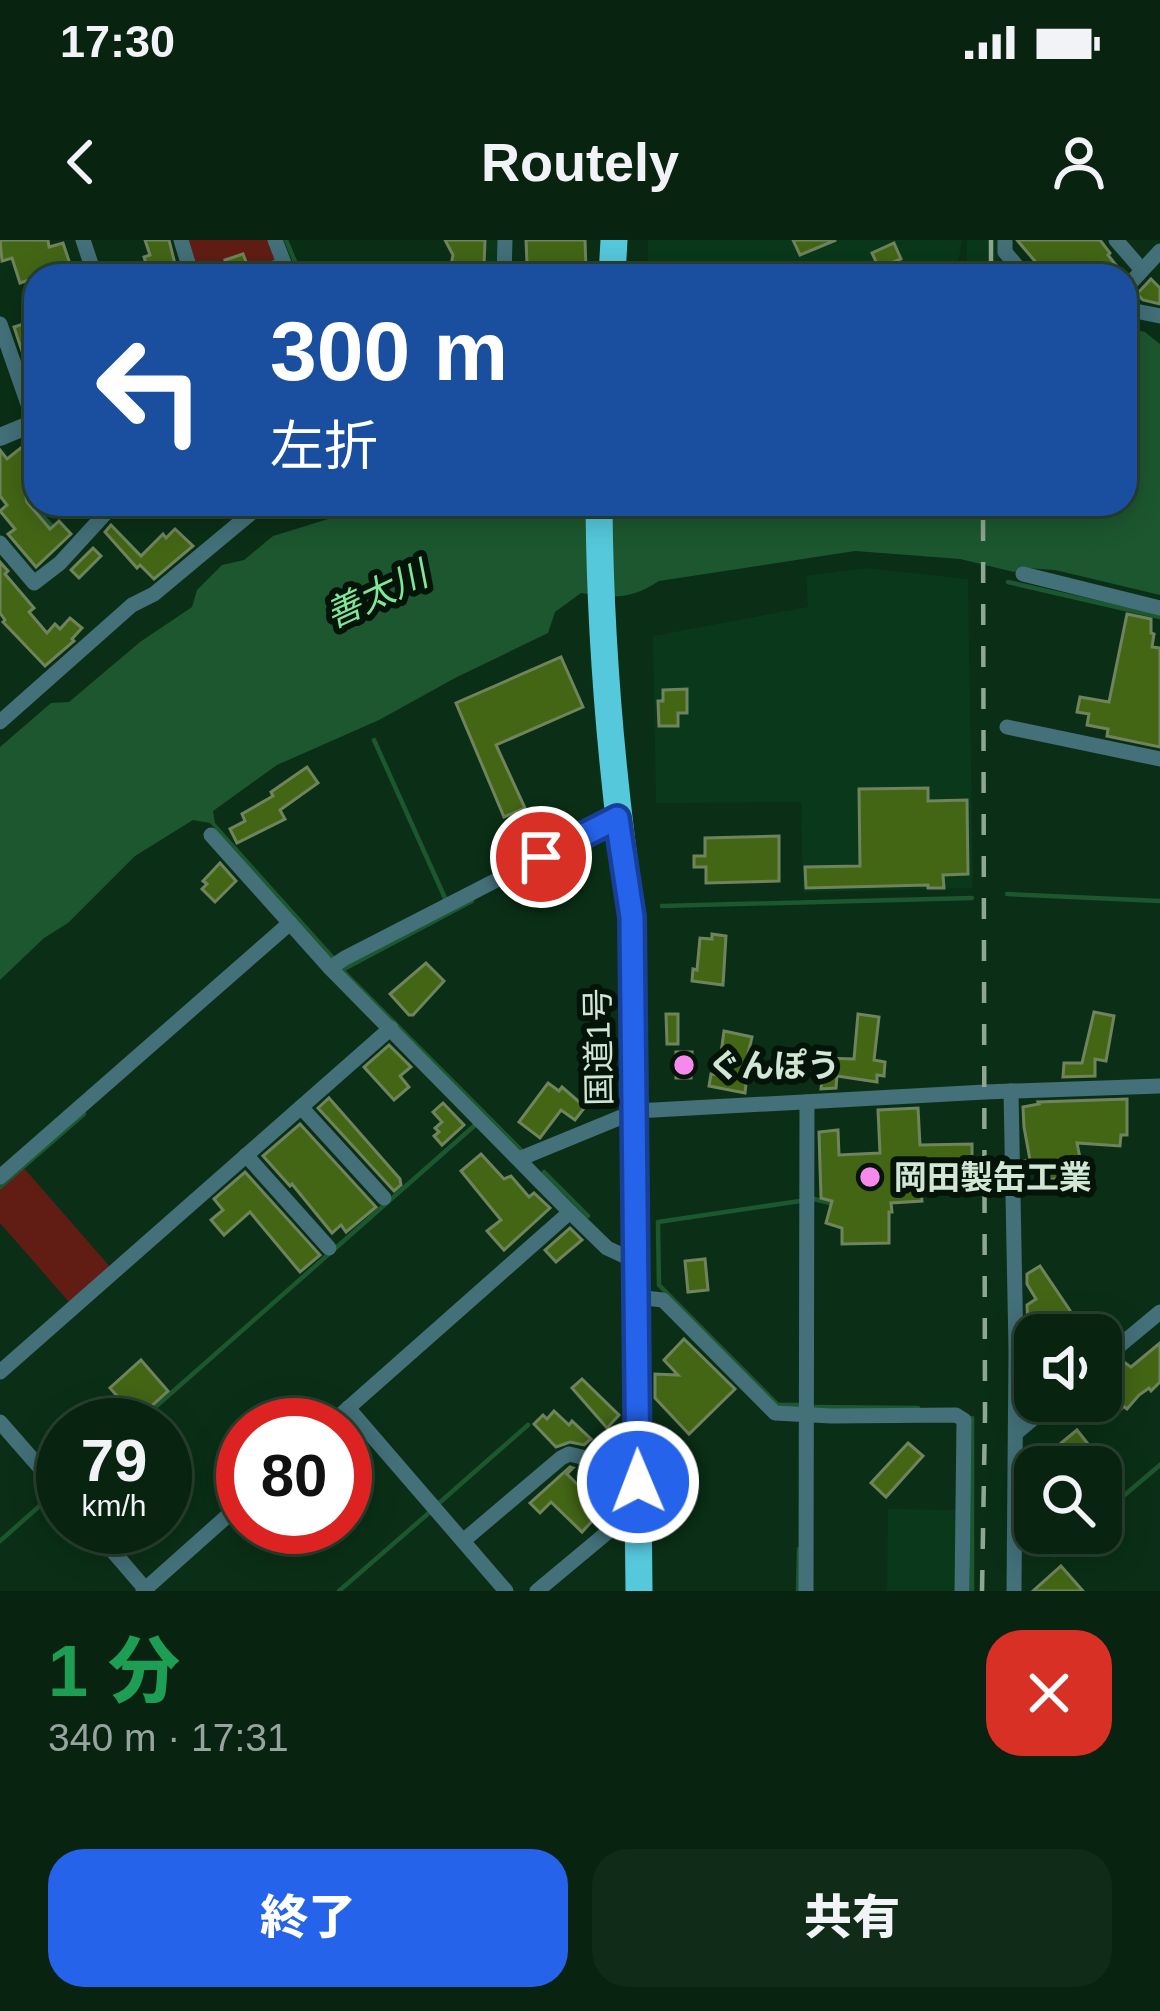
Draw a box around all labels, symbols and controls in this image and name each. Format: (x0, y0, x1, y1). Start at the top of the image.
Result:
text: 17:30 (60, 16, 175, 67)
icon: back (48, 129, 114, 195)
icon: person (1046, 129, 1112, 195)
text: Routely (481, 132, 679, 192)
text: 300 m (270, 304, 508, 398)
icon: left (72, 312, 228, 468)
text: 左折 (270, 416, 378, 476)
water label: 善太川 (319, 551, 437, 636)
pin (490, 806, 592, 908)
icon: arrive (508, 824, 574, 890)
street label: 国道1号 (579, 988, 618, 1106)
place label: ぐんぽう (708, 1047, 840, 1084)
marker: ぐんぽう (671, 1052, 697, 1078)
place label: 岡田製缶工業 (894, 1159, 1092, 1196)
marker: 岡田製缶工業 (857, 1164, 883, 1190)
map controls (1014, 1314, 1122, 1554)
button: sound (1014, 1314, 1122, 1422)
speed limit sign: 80 (216, 1398, 372, 1554)
position arrow (575, 1419, 701, 1545)
text: 79 (81, 1427, 147, 1494)
button: search (1014, 1446, 1122, 1554)
text: km/h (81, 1489, 147, 1522)
button: close (986, 1630, 1112, 1756)
text: 1 分 (48, 1631, 180, 1711)
text: 340 m · 17:31 (48, 1716, 289, 1759)
button: 終了 (48, 1849, 568, 1987)
button: 共有 (592, 1849, 1112, 1987)

